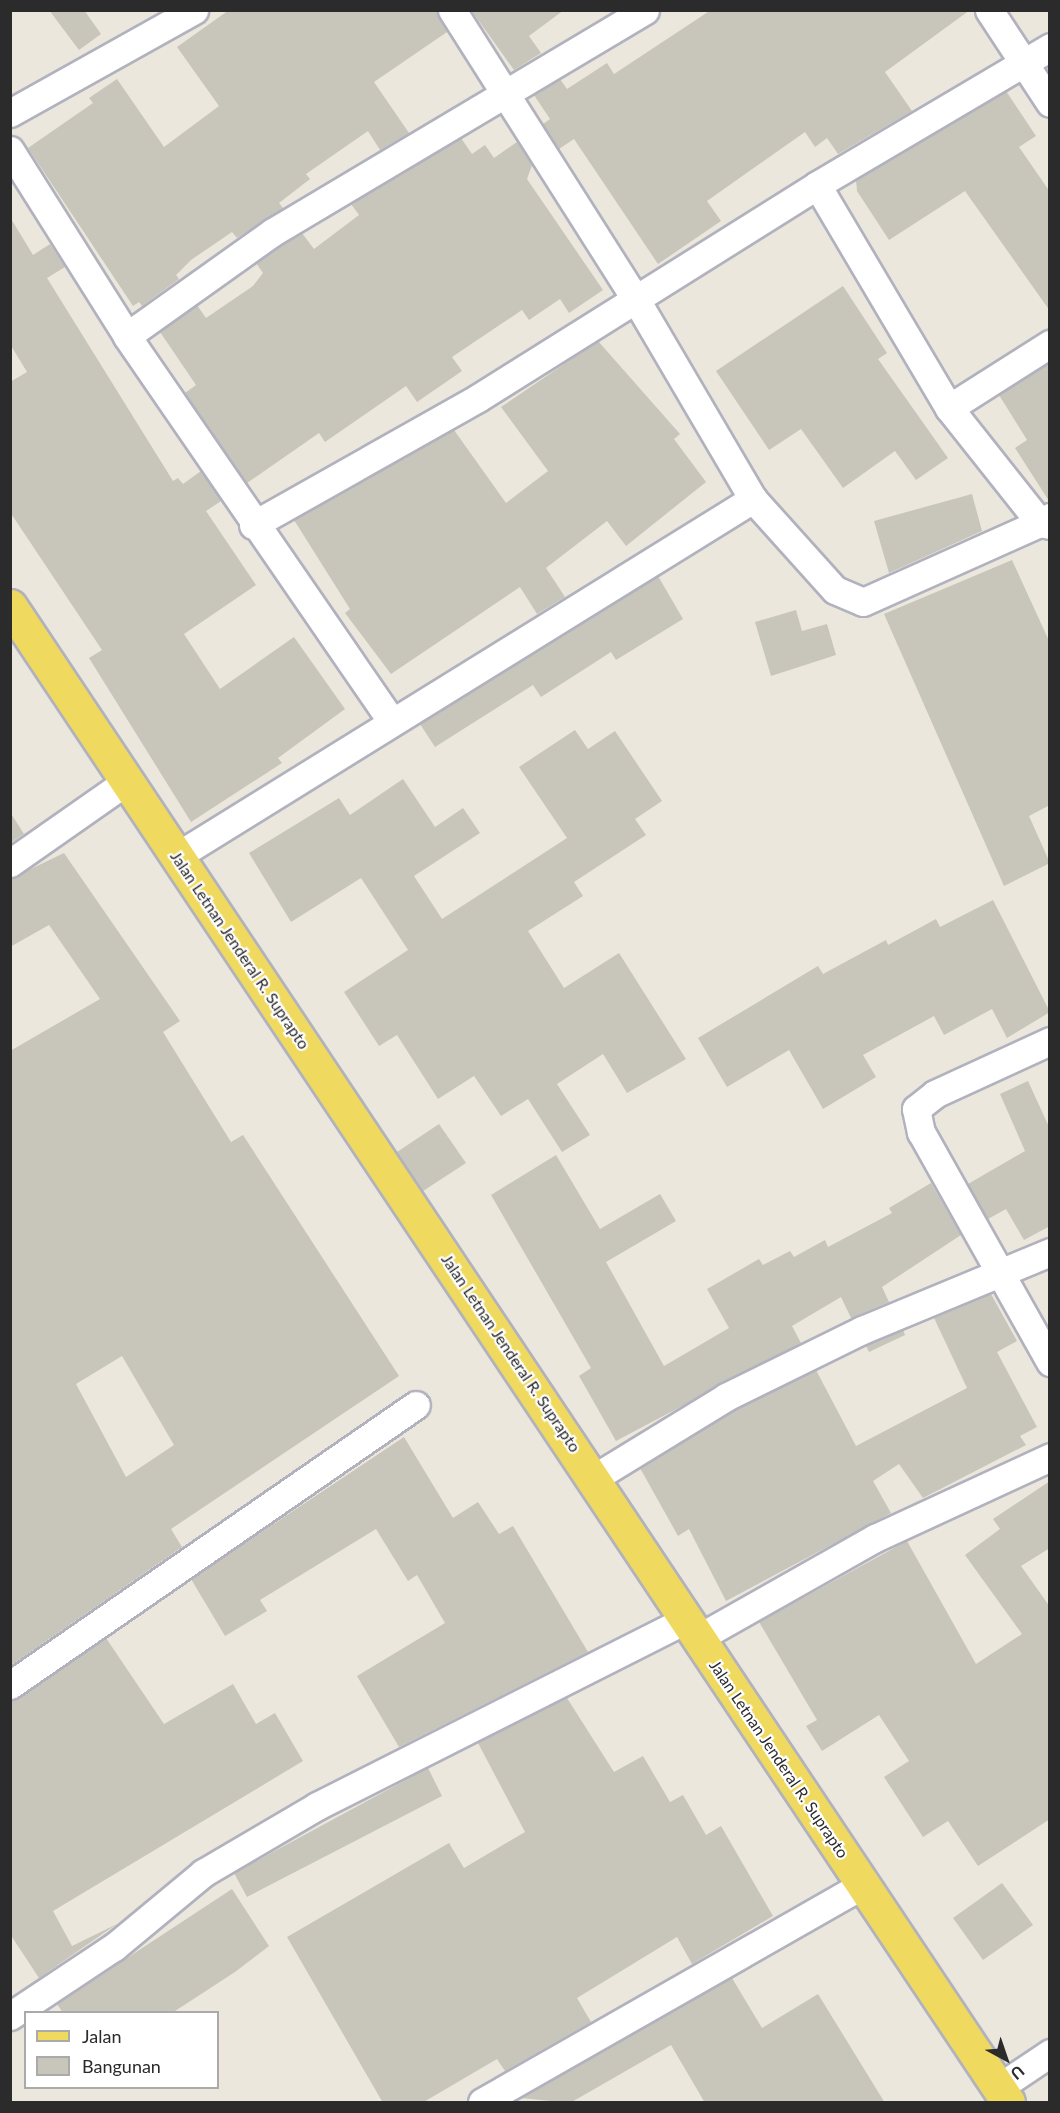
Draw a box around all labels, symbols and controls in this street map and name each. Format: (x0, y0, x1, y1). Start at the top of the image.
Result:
street label: Jalan Letnan Jenderal R. Suprapto (166, 847, 314, 1053)
street label: Jalan Letnan Jenderal R. Suprapto (437, 1250, 585, 1456)
street label: Jalan Letnan Jenderal R. Suprapto (705, 1656, 853, 1862)
legend (24, 2011, 219, 2089)
text: Jalan (82, 2025, 121, 2047)
north arrow (976, 2029, 1036, 2089)
text: Bangunan (82, 2055, 161, 2077)
text: U (1007, 2062, 1029, 2084)

